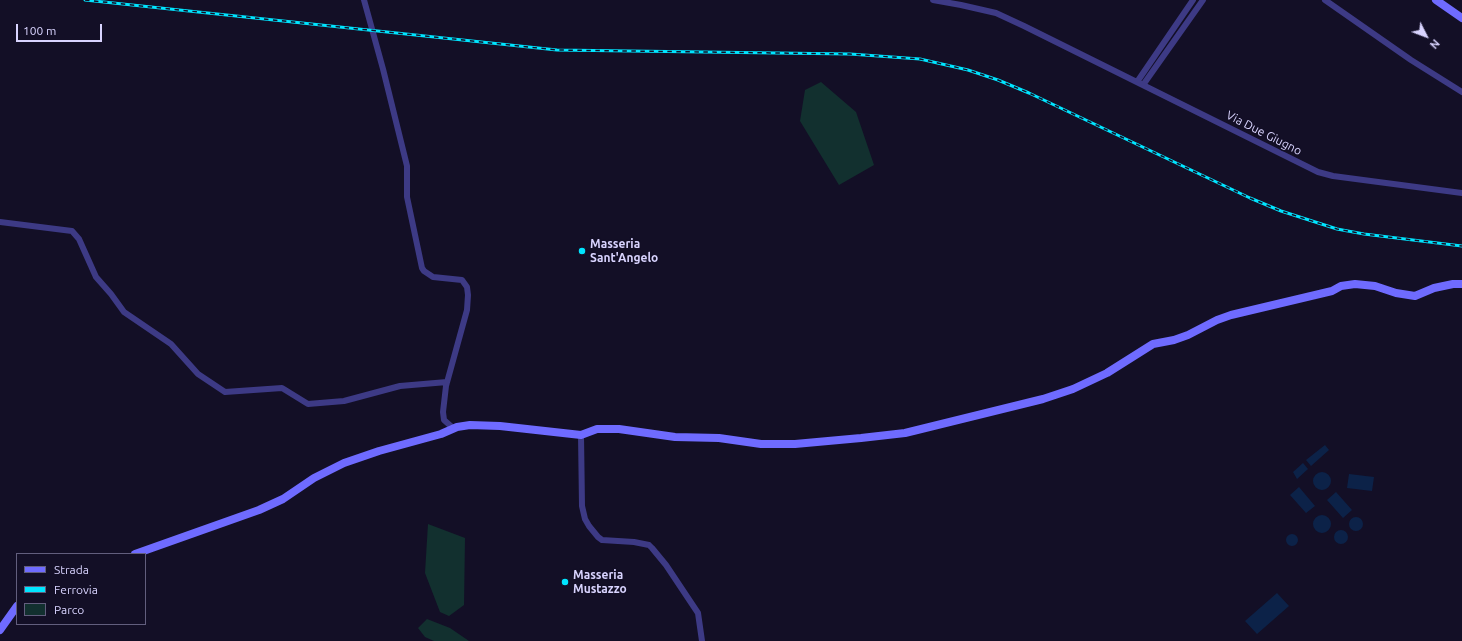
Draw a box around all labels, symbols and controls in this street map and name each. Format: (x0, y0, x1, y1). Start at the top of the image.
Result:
scale bar (18, 16, 104, 42)
north arrow (1406, 16, 1446, 56)
text: 100 m (23, 24, 56, 37)
text: N (1428, 37, 1442, 51)
street label: Via Due Giugno (1224, 108, 1304, 158)
place label: Masseria Sant'Angelo (590, 237, 658, 265)
marker: Masseria Sant'Angelo (577, 246, 587, 256)
legend (16, 553, 146, 625)
text: Strada (54, 563, 89, 576)
place label: Masseria Mustazzo (573, 568, 627, 596)
marker: Masseria Mustazzo (560, 577, 570, 587)
text: Ferrovia (54, 583, 98, 596)
text: Parco (54, 603, 84, 616)

